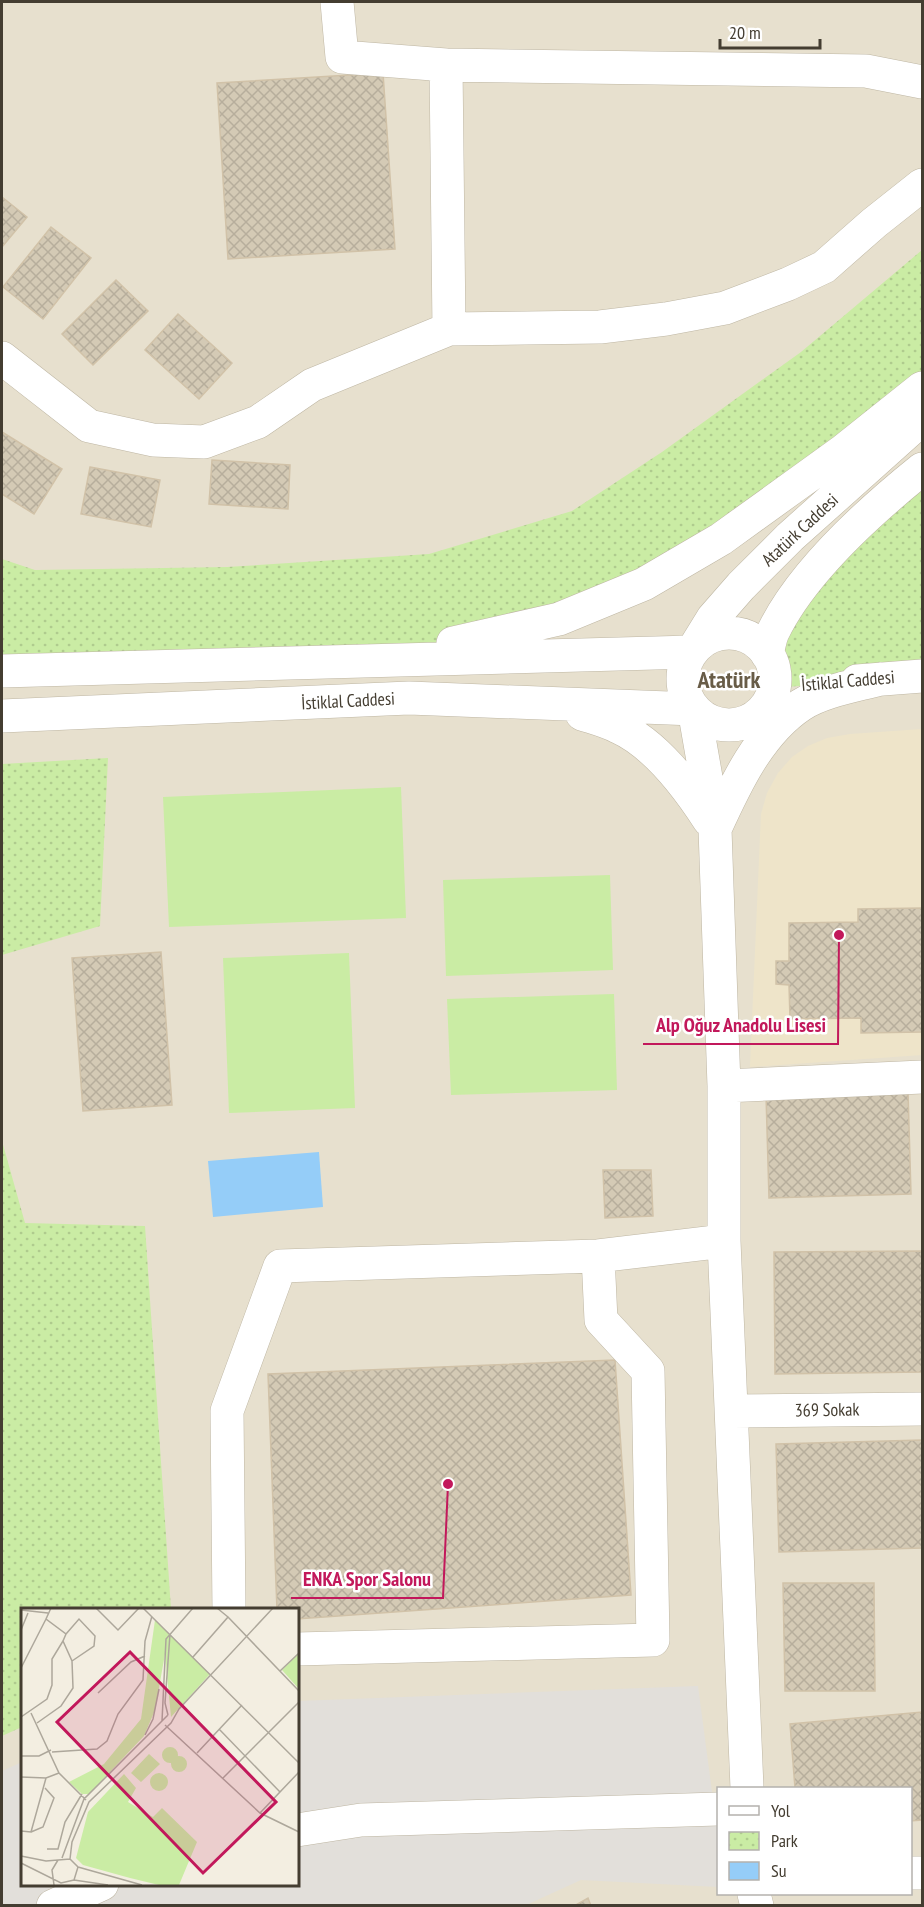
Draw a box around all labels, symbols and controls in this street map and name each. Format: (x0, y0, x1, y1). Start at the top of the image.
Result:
scale bar (720, 12, 820, 50)
text: 20 m (729, 21, 761, 44)
street label: Atatürk Caddesi (756, 488, 843, 571)
district label: Atatürk (697, 664, 761, 695)
street label: İstiklal Caddesi (800, 665, 896, 696)
street label: İstiklal Caddesi (301, 687, 395, 714)
callout: Alp Oğuz Anadolu Lisesi (643, 1006, 838, 1044)
text: Alp Oğuz Anadolu Lisesi (655, 1012, 826, 1038)
street label: 369 Sokak (794, 1397, 860, 1422)
callout: ENKA Spor Salonu (291, 1560, 443, 1598)
text: ENKA Spor Salonu (303, 1566, 431, 1592)
inset map (21, 1608, 298, 1886)
legend (717, 1787, 912, 1895)
text: Yol (771, 1799, 791, 1822)
text: Park (771, 1829, 798, 1852)
text: Su (771, 1859, 787, 1882)

